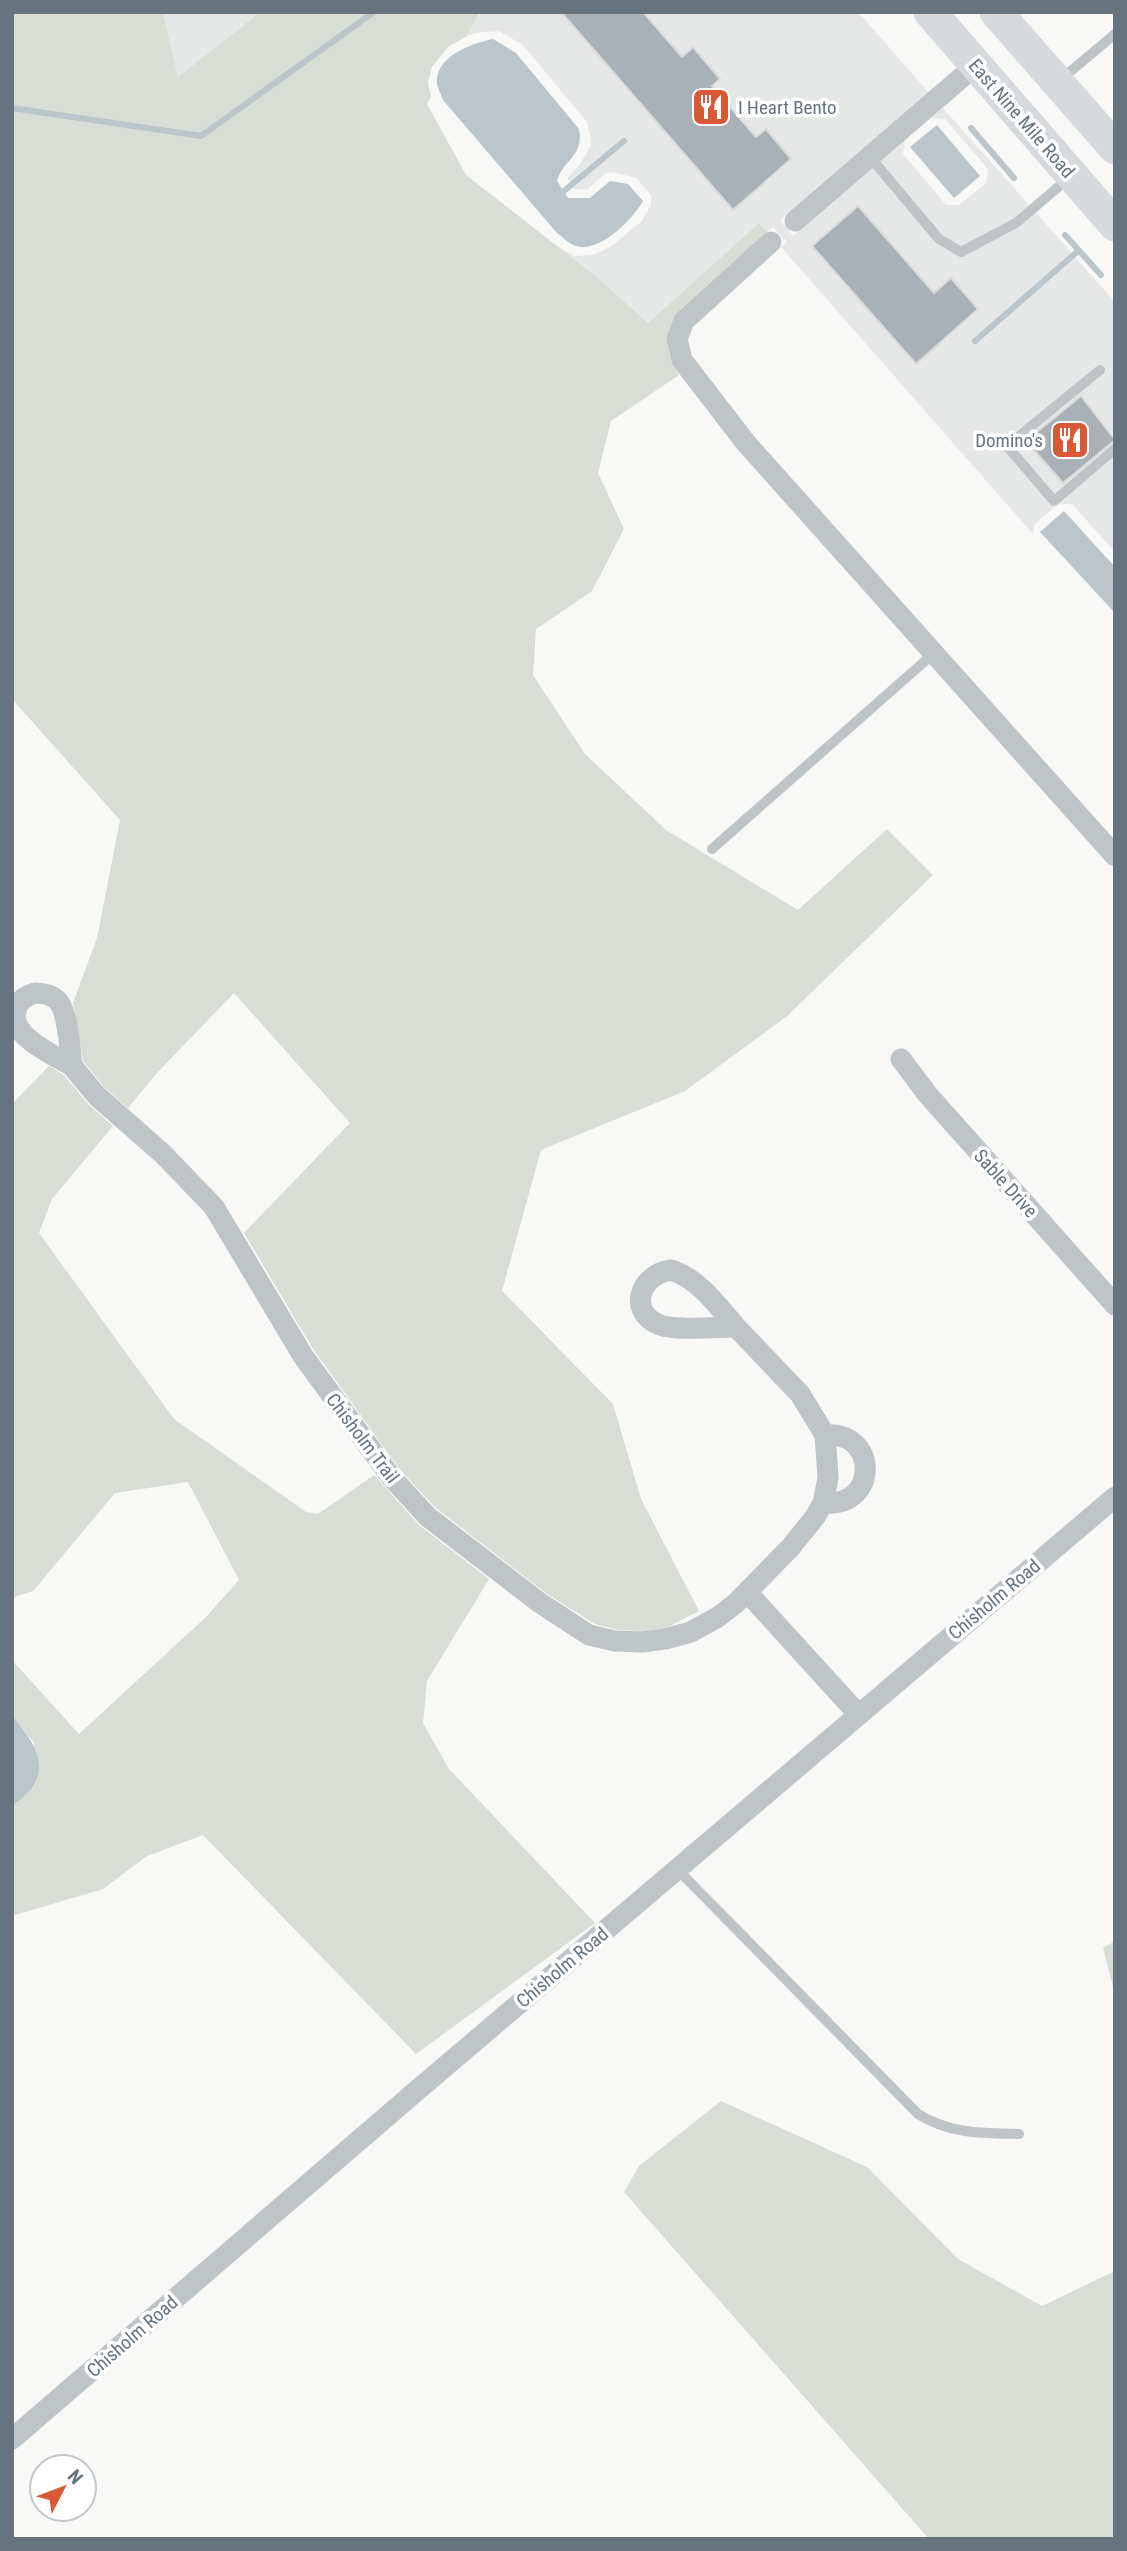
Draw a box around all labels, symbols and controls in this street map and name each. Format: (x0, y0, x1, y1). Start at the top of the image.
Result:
street label: East Nine Mile Road (964, 54, 1080, 183)
restaurant icon: I Heart Bento (690, 86, 732, 128)
place label: I Heart Bento (738, 96, 837, 119)
restaurant icon: Domino's (1049, 419, 1091, 461)
place label: Domino's (975, 429, 1043, 452)
street label: Sable Drive (969, 1144, 1042, 1222)
street label: Chisholm Trail (321, 1389, 404, 1488)
street label: Chisholm Road (944, 1554, 1045, 1644)
street label: Chisholm Road (512, 1922, 613, 2012)
street label: Chisholm Road (82, 2291, 182, 2382)
north arrow (28, 2453, 98, 2523)
text: N (63, 2465, 88, 2489)

